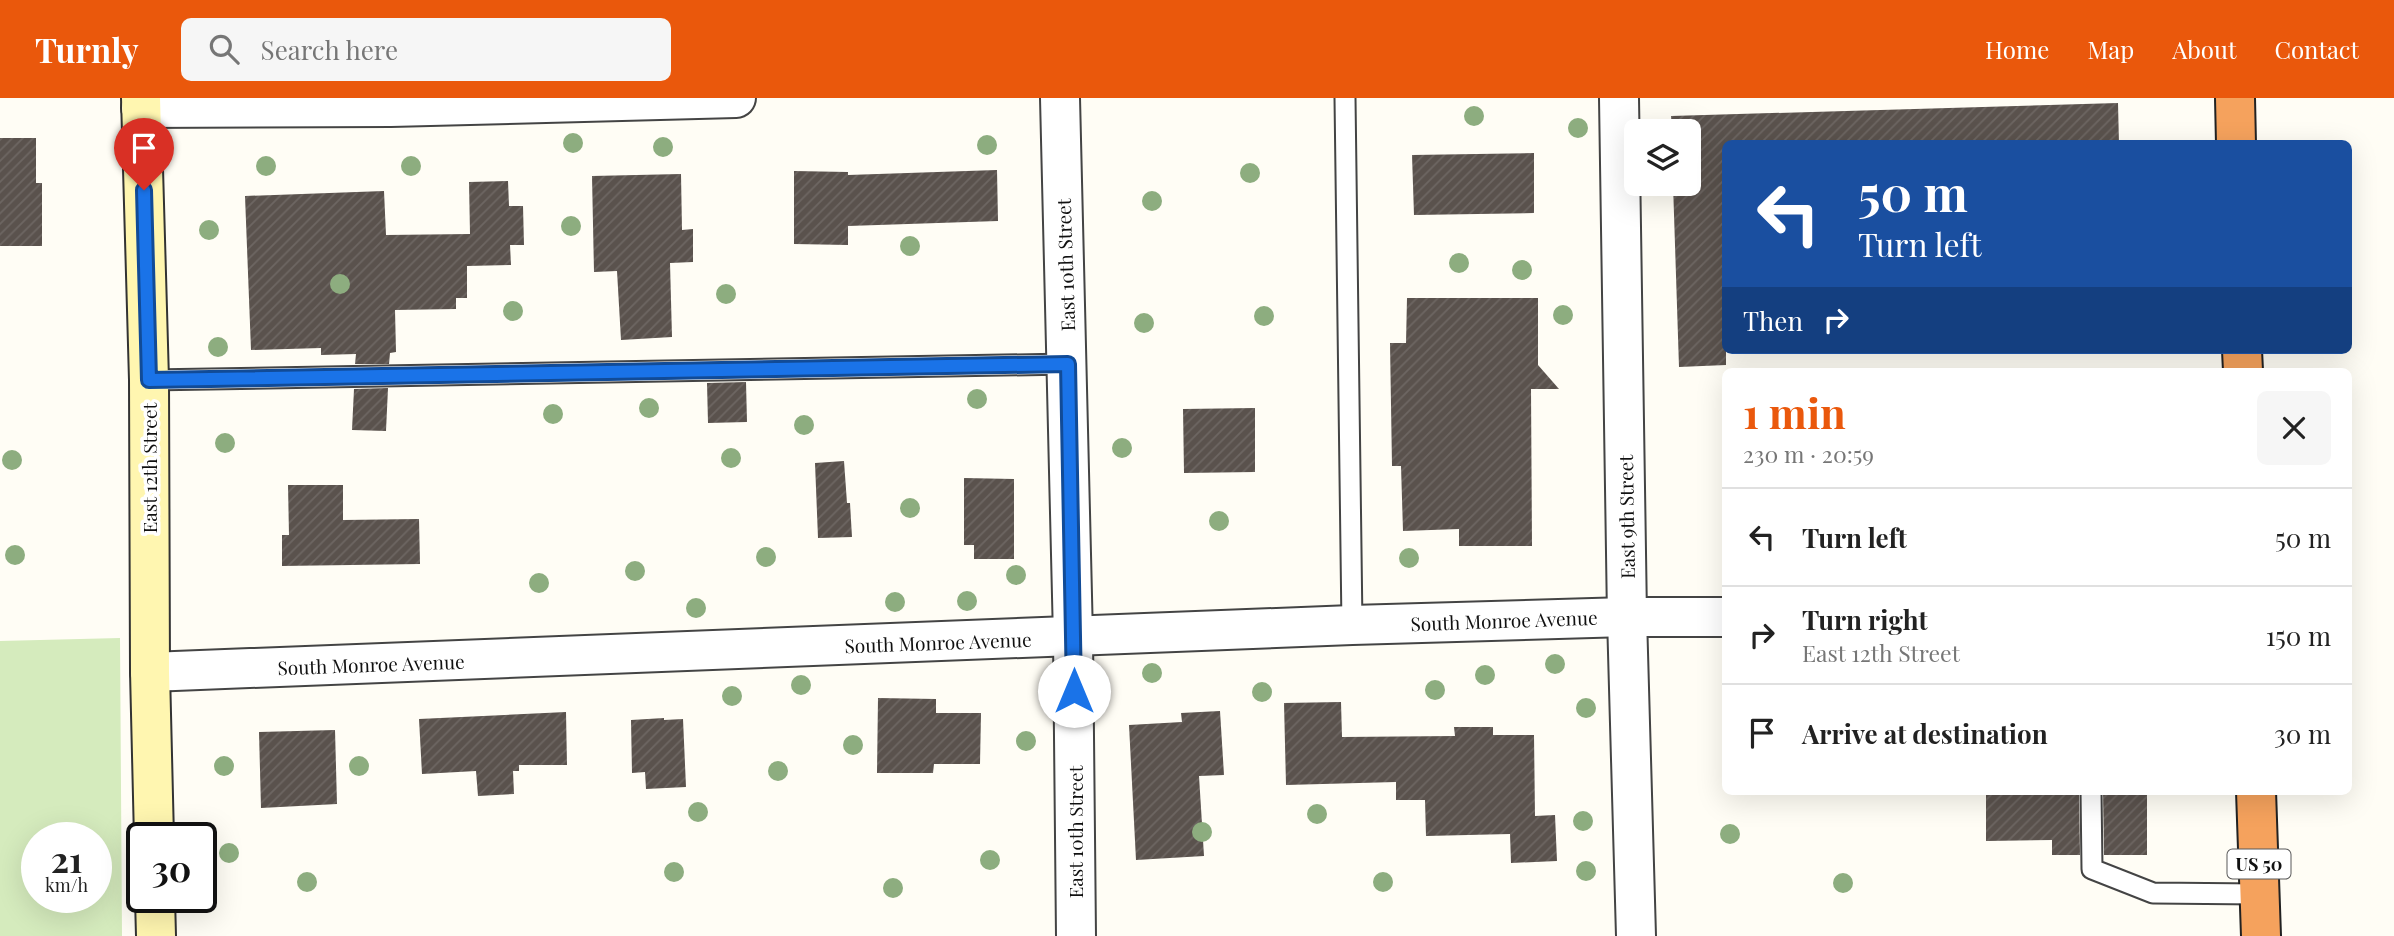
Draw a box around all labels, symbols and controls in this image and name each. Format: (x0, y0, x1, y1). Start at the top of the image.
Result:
search box (181, 18, 671, 81)
text: Turnly (35, 27, 139, 71)
icon: search (205, 30, 243, 68)
text: Search here (261, 32, 398, 67)
text: Home (1985, 33, 2049, 65)
text: Map (2087, 33, 2134, 65)
text: About (2172, 33, 2236, 65)
text: Contact (2274, 33, 2359, 65)
pin (114, 118, 174, 190)
map controls (1624, 119, 1701, 196)
button: layers (1624, 119, 1701, 196)
icon: arrive (125, 129, 163, 167)
text: 50 m (1858, 159, 1968, 224)
icon: left (1743, 168, 1834, 259)
street label: East 10th Street (1050, 198, 1080, 332)
text: Turn left (1858, 222, 1982, 265)
icon: right (1817, 301, 1855, 339)
text: Then (1743, 303, 1803, 338)
text: 1 min (1743, 384, 1846, 440)
button: close (2257, 391, 2331, 465)
street label: East 12th Street (136, 403, 162, 533)
text: 230 m · 20:59 (1743, 438, 1874, 469)
street label: East 9th Street (1612, 455, 1640, 579)
icon: left (1743, 518, 1781, 556)
text: Turn left (1802, 520, 1907, 555)
text: 50 m (2275, 520, 2331, 555)
text: Turn right (1802, 602, 1928, 637)
street label: South Monroe Avenue (1410, 604, 1598, 636)
icon: right (1743, 616, 1781, 654)
text: 150 m (2266, 618, 2331, 653)
street label: South Monroe Avenue (844, 626, 1032, 658)
text: East 12th Street (1802, 637, 1960, 668)
street label: South Monroe Avenue (277, 648, 465, 680)
position arrow (1037, 654, 1111, 728)
icon: arrive (1743, 714, 1781, 752)
text: Arrive at destination (1802, 716, 2048, 751)
text: 30 m (2274, 716, 2331, 751)
street label: East 10th Street (1062, 765, 1088, 898)
speed limit sign: 30 (126, 822, 217, 913)
text: 21 (51, 835, 82, 882)
road number: US 50 (2228, 850, 2290, 878)
text: km/h (45, 873, 88, 897)

